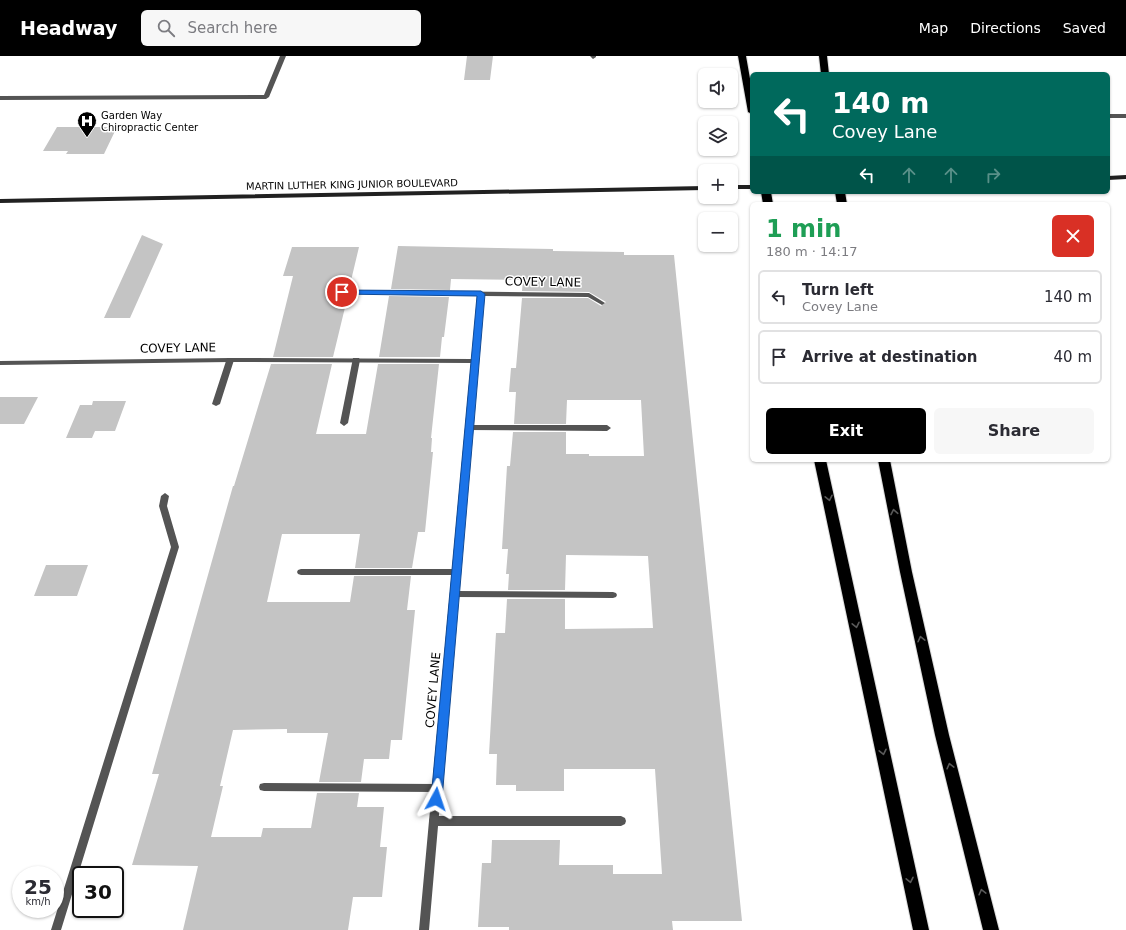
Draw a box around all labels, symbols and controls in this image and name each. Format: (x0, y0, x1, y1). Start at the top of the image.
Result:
search box (141, 10, 421, 46)
text: Headway (20, 17, 117, 39)
icon: search (155, 17, 177, 39)
text: Search here (187, 19, 278, 37)
text: Map (919, 20, 948, 36)
text: Directions (970, 20, 1041, 36)
text: Saved (1063, 20, 1106, 36)
map controls (698, 68, 738, 252)
button: sound (698, 68, 738, 108)
text: 140 m (832, 87, 929, 120)
icon: left (766, 88, 818, 140)
hospital icon: Garden Way Chiropractic Center (76, 110, 98, 138)
place label: Garden Way Chiropractic Center (101, 110, 199, 133)
button: layers (698, 116, 738, 156)
text: Covey Lane (832, 121, 937, 142)
button: + (698, 164, 738, 204)
icon: left (856, 164, 878, 186)
icon: ahead (898, 164, 920, 186)
icon: ahead (940, 164, 962, 186)
icon: right (982, 164, 1004, 186)
street label: MARTIN LUTHER KING JUNIOR BOULEVARD (246, 177, 458, 192)
button: − (698, 212, 738, 252)
text: 1 min (766, 215, 841, 243)
button: close (1052, 215, 1094, 257)
text: 180 m · 14:17 (766, 244, 857, 259)
street label: COVEY LANE (505, 274, 581, 290)
pin (325, 275, 359, 309)
icon: arrive (331, 281, 353, 303)
text: Turn left (802, 281, 874, 299)
icon: left (768, 286, 790, 308)
text: 140 m (1044, 288, 1092, 306)
text: Covey Lane (802, 299, 878, 314)
street label: COVEY LANE (140, 340, 216, 356)
icon: arrive (768, 346, 790, 368)
text: Arrive at destination (802, 348, 977, 366)
text: 40 m (1054, 348, 1092, 366)
button: Exit (766, 408, 926, 454)
button: Share (934, 408, 1094, 454)
one-way arrow (824, 495, 832, 501)
one-way arrow (890, 509, 899, 515)
one-way arrow (851, 622, 859, 628)
one-way arrow (917, 636, 925, 643)
street label: COVEY LANE (423, 651, 443, 729)
one-way arrow (878, 749, 887, 756)
one-way arrow (947, 763, 955, 769)
position arrow (415, 778, 457, 820)
speed limit sign: 30 (72, 866, 124, 918)
text: 25 (24, 875, 52, 899)
one-way arrow (906, 876, 914, 883)
one-way arrow (978, 889, 987, 896)
text: km/h (25, 896, 51, 907)

